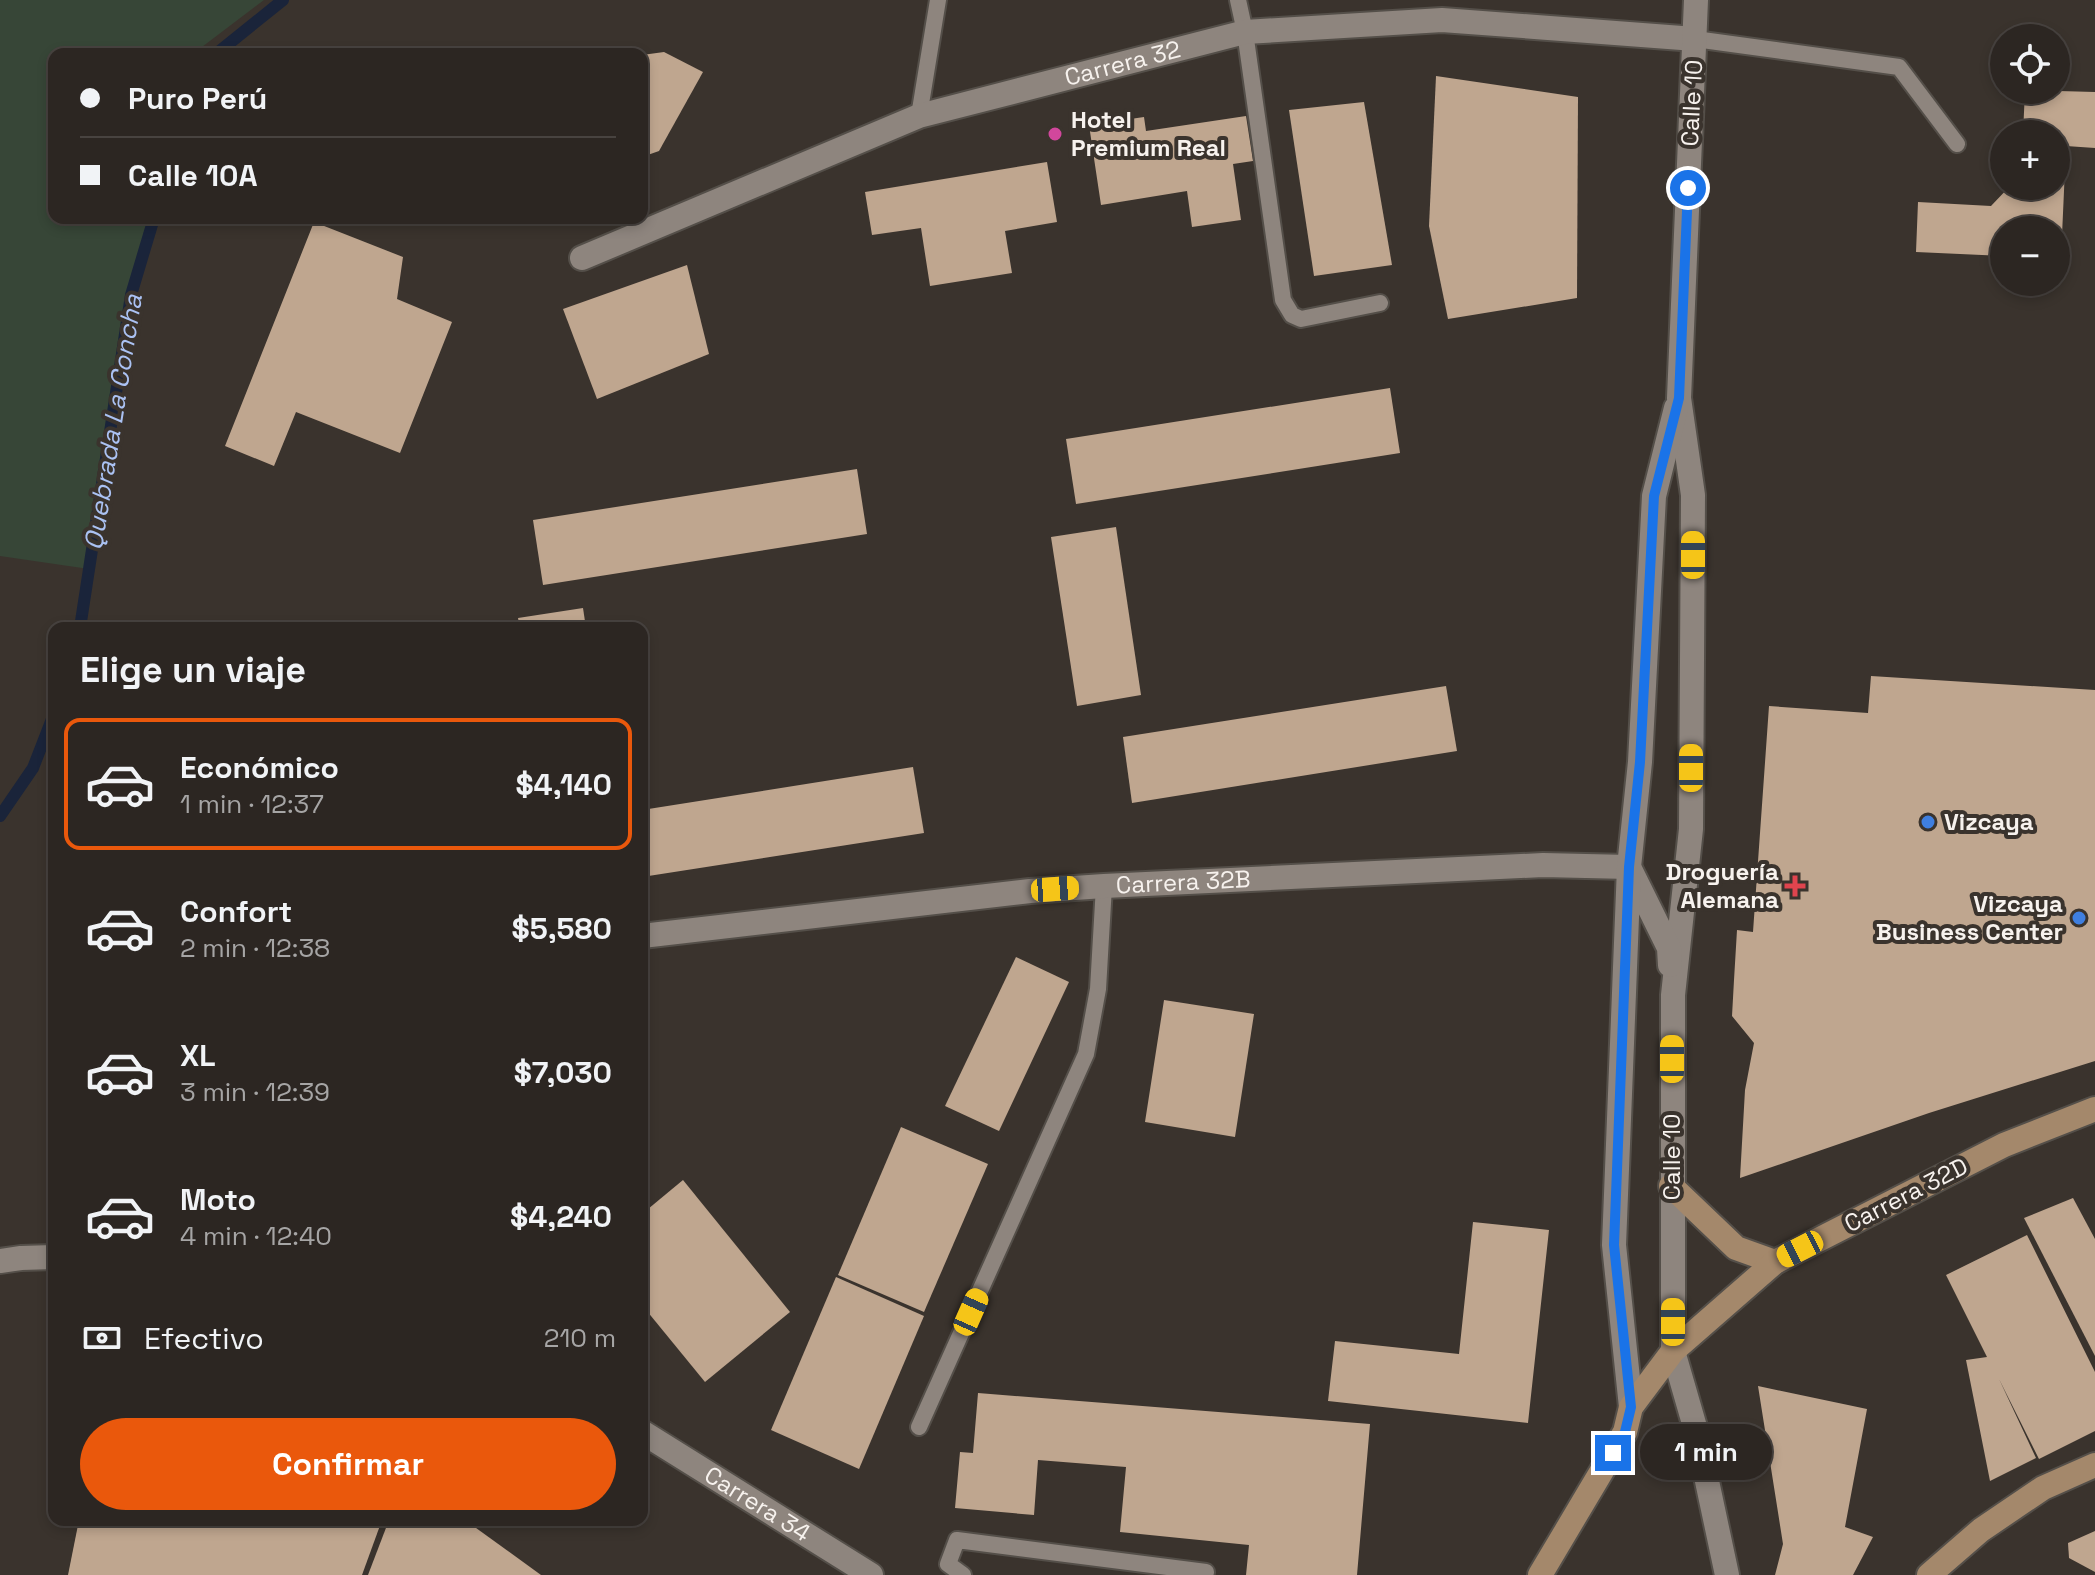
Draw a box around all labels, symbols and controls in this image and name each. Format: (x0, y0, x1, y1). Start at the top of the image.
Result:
map controls (1990, 24, 2070, 296)
button: locate (1990, 24, 2070, 104)
street label: Carrera 32 (1061, 33, 1184, 93)
street label: Calle 10 (1674, 59, 1709, 147)
text: Puro Perú (128, 79, 267, 118)
place label: Hotel Premium Real (1071, 104, 1226, 163)
button: + (1990, 120, 2070, 200)
marker: Hotel Premium Real (1046, 125, 1064, 143)
text: Calle 10A (128, 156, 258, 195)
route start (1670, 170, 1706, 206)
button: − (1990, 216, 2070, 296)
water label: Quebrada La Concha (76, 291, 150, 552)
car (1681, 531, 1705, 579)
text: Elige un viaje (80, 647, 306, 693)
car (1679, 744, 1703, 792)
icon: car (84, 748, 156, 820)
text: Económico (180, 748, 339, 787)
text: $4,140 (515, 765, 612, 804)
text: 1 min · 12:37 (180, 787, 324, 821)
place label: Vizcaya (1944, 806, 2034, 837)
marker: Vizcaya (1919, 813, 1937, 831)
place label: Droguería Alemana (1666, 856, 1779, 915)
street label: Carrera 32B (1115, 863, 1251, 900)
car (1030, 875, 1080, 903)
marker: Droguería Alemana (1786, 877, 1804, 895)
place label: Vizcaya Business Center (1876, 888, 2063, 947)
icon: car (84, 892, 156, 964)
text: Confort (180, 892, 292, 931)
text: $5,580 (512, 909, 612, 948)
marker: Vizcaya Business Center (2070, 909, 2088, 927)
text: 2 min · 12:38 (180, 931, 330, 965)
car (1660, 1035, 1684, 1083)
icon: car (84, 1036, 156, 1108)
text: XL (180, 1036, 216, 1075)
text: $7,030 (514, 1053, 612, 1092)
text: 3 min · 12:39 (180, 1075, 330, 1109)
street label: Calle 10 (1656, 1114, 1687, 1200)
street label: Carrera 32D (1839, 1150, 1973, 1239)
icon: car (84, 1180, 156, 1252)
text: Moto (180, 1180, 256, 1219)
text: $4,240 (510, 1197, 612, 1236)
text: 4 min · 12:40 (180, 1219, 332, 1253)
car (1773, 1227, 1827, 1271)
car (950, 1285, 992, 1339)
car (1661, 1298, 1685, 1346)
icon: cash (80, 1316, 124, 1360)
text: Efectivo (144, 1319, 264, 1358)
text: 210 m (544, 1321, 616, 1355)
button: Confirmar (80, 1418, 616, 1510)
callout: 1 min (1641, 1425, 1773, 1481)
route end (1595, 1435, 1631, 1471)
text: 1 min (1674, 1435, 1738, 1469)
street label: Carrera 34 (699, 1459, 816, 1548)

